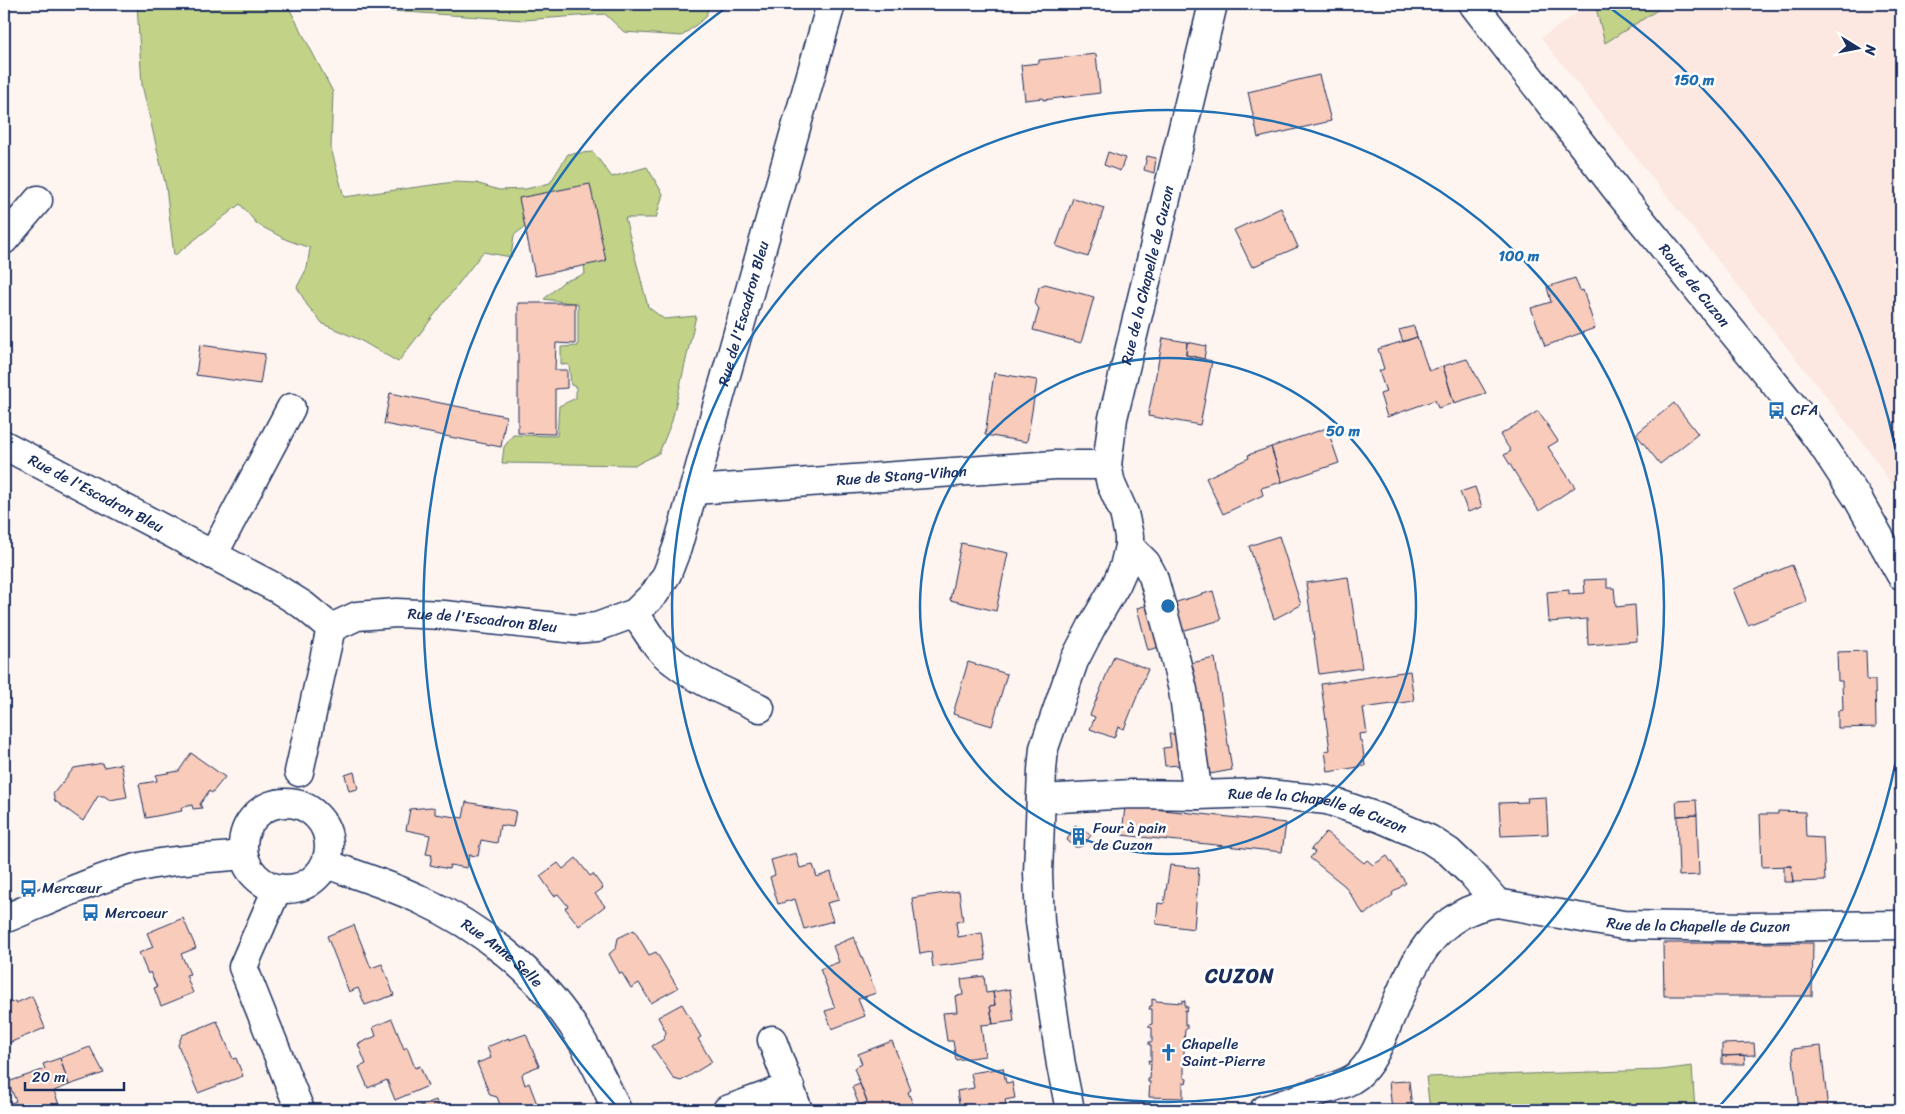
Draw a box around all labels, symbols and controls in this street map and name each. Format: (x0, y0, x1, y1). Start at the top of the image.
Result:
north arrow (1832, 22, 1882, 72)
text: N (1857, 42, 1884, 57)
text: 150 m (1674, 67, 1715, 93)
street label: Rue de la Chapelle de Cuzon (1113, 183, 1182, 367)
street label: Route de Cuzon (1652, 237, 1737, 333)
street label: Rue de l'Escadron Bleu (710, 238, 776, 389)
text: 100 m (1499, 243, 1540, 269)
place label: CFA (1791, 397, 1818, 423)
bus stop icon: CFA (1767, 400, 1787, 420)
text: 50 m (1326, 418, 1361, 444)
street label: Rue de l'Escadron Bleu (24, 447, 168, 540)
street label: Rue de Stang-Vihan (835, 458, 968, 493)
centre of rings (1159, 597, 1177, 615)
street label: Rue de l'Escadron Bleu (407, 601, 558, 640)
street label: Rue de la Chapelle de Cuzon (1228, 780, 1411, 841)
place label: Four à pain de Cuzon (1093, 815, 1166, 858)
building icon: Four à pain de Cuzon (1069, 827, 1089, 847)
place label: Mercœur (42, 875, 103, 901)
bus stop icon: Mercœur (18, 878, 38, 898)
place label: Mercoeur (105, 900, 168, 926)
bus stop icon: Mercoeur (81, 903, 101, 923)
street label: Rue de la Chapelle de Cuzon (1605, 909, 1790, 940)
street label: Rue Anne Selle (456, 911, 550, 994)
district label: CUZON (1204, 959, 1275, 994)
place label: Chapelle Saint-Pierre (1182, 1031, 1266, 1074)
church icon: Chapelle Saint-Pierre (1158, 1043, 1178, 1063)
scale bar (25, 1059, 124, 1091)
text: 20 m (32, 1064, 66, 1090)

